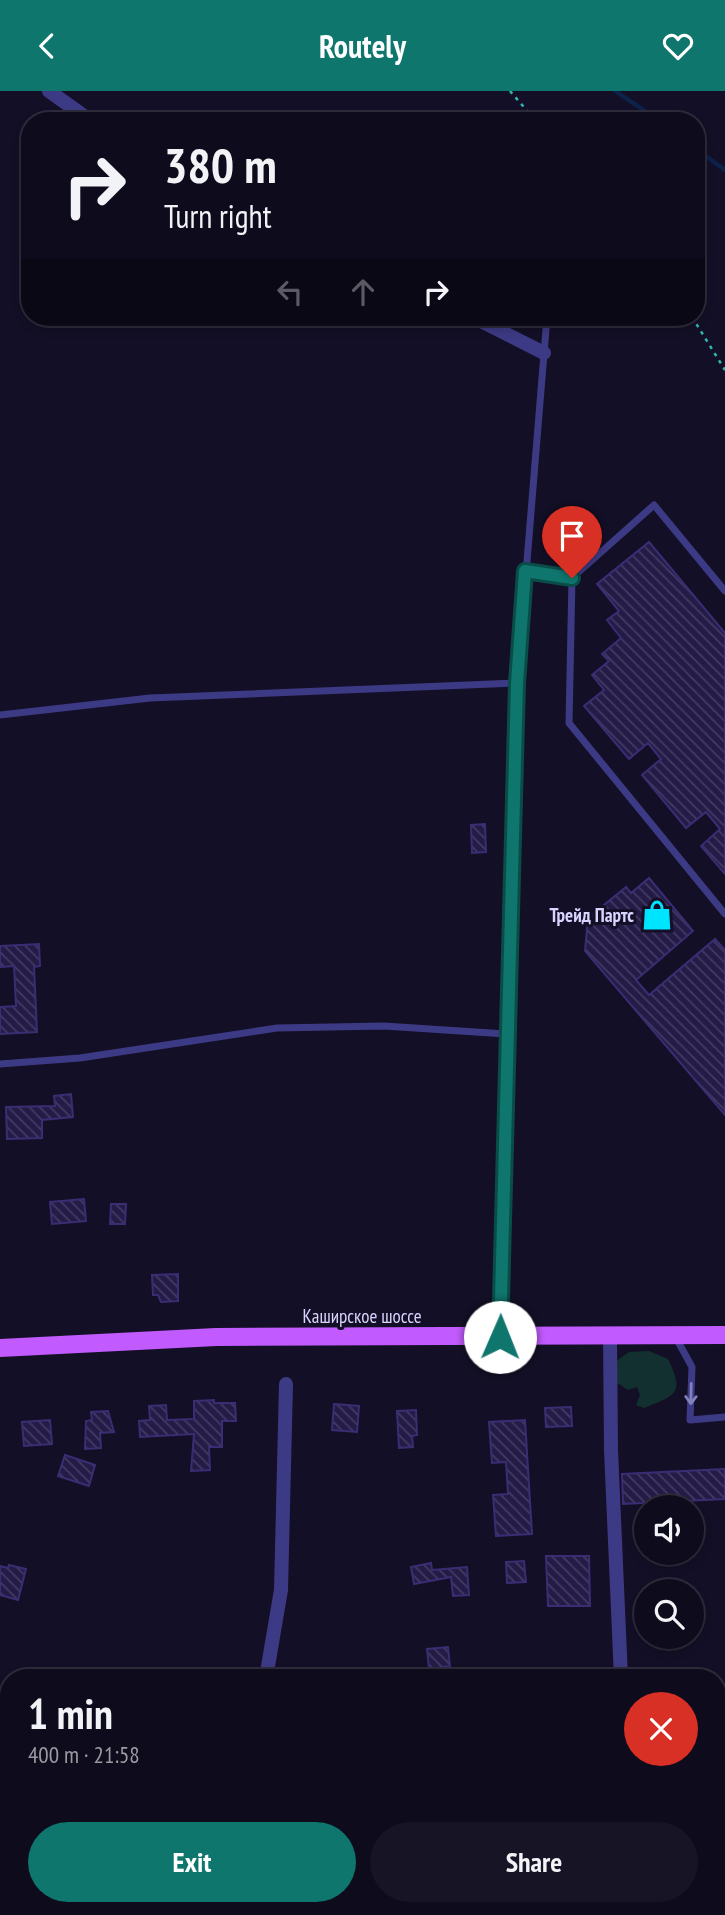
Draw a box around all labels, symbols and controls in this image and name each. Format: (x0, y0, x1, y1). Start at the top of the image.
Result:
text: Routely (319, 25, 406, 67)
icon: back (28, 27, 66, 65)
icon: heart (659, 27, 697, 65)
text: 380 m (164, 133, 277, 197)
icon: right (49, 140, 140, 231)
text: Turn right (164, 195, 272, 237)
icon: left (271, 273, 309, 311)
icon: ahead (344, 273, 382, 311)
icon: right (417, 273, 455, 311)
pin (542, 506, 602, 578)
icon: arrive (553, 517, 591, 555)
shop icon: Трейд Партс (640, 898, 674, 932)
place label: Трейд Партс (549, 903, 634, 927)
position arrow (463, 1300, 537, 1374)
street label: Каширское шоссе (302, 1304, 422, 1328)
one-way arrow (684, 1382, 698, 1405)
map controls (634, 1495, 704, 1649)
button: sound (634, 1495, 704, 1565)
button: search (634, 1579, 704, 1649)
text: 1 min (28, 1686, 113, 1741)
button: close (624, 1692, 698, 1766)
text: 400 m · 21:58 (28, 1740, 140, 1769)
button: Exit (28, 1822, 356, 1902)
button: Share (370, 1822, 698, 1902)

